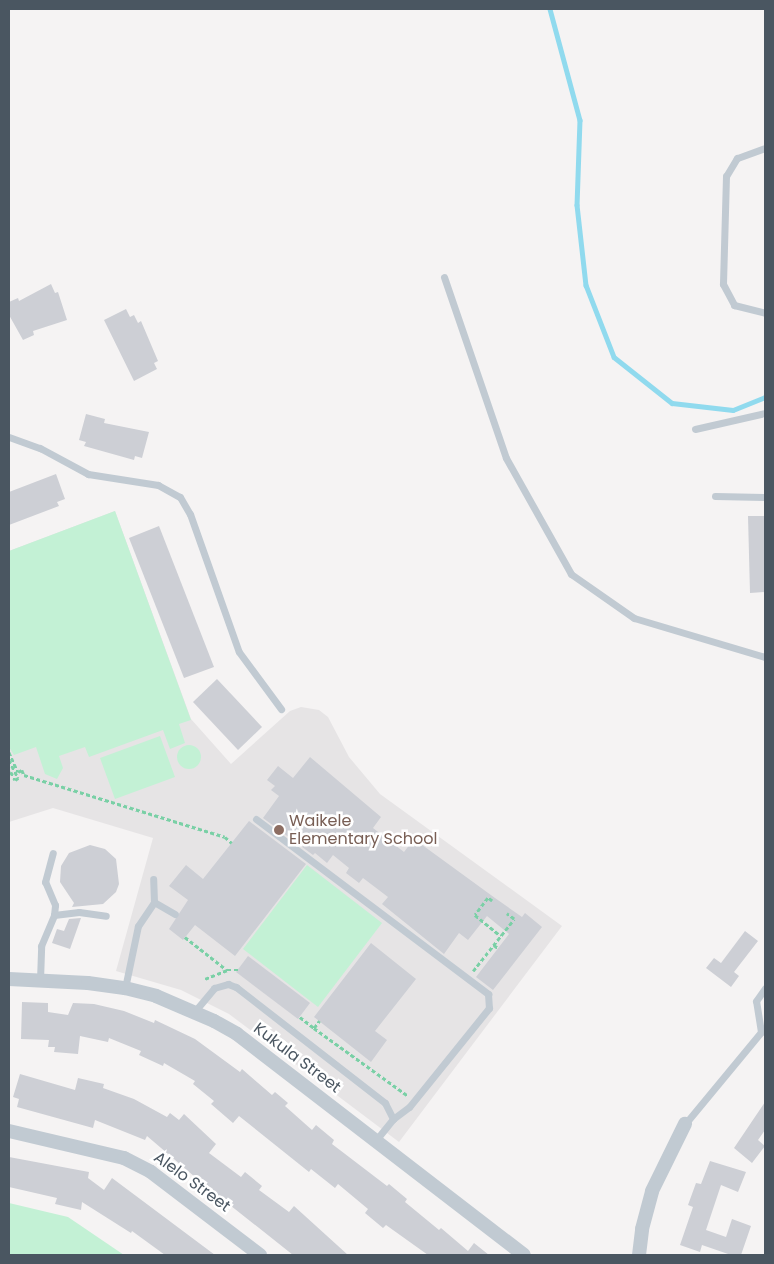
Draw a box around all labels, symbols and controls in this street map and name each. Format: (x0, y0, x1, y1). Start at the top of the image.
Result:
place label: Waikele Elementary School (289, 811, 437, 849)
marker: Waikele Elementary School (273, 824, 285, 836)
street label: Kukula Street (250, 1019, 344, 1097)
street label: Alelo Street (150, 1148, 234, 1216)

